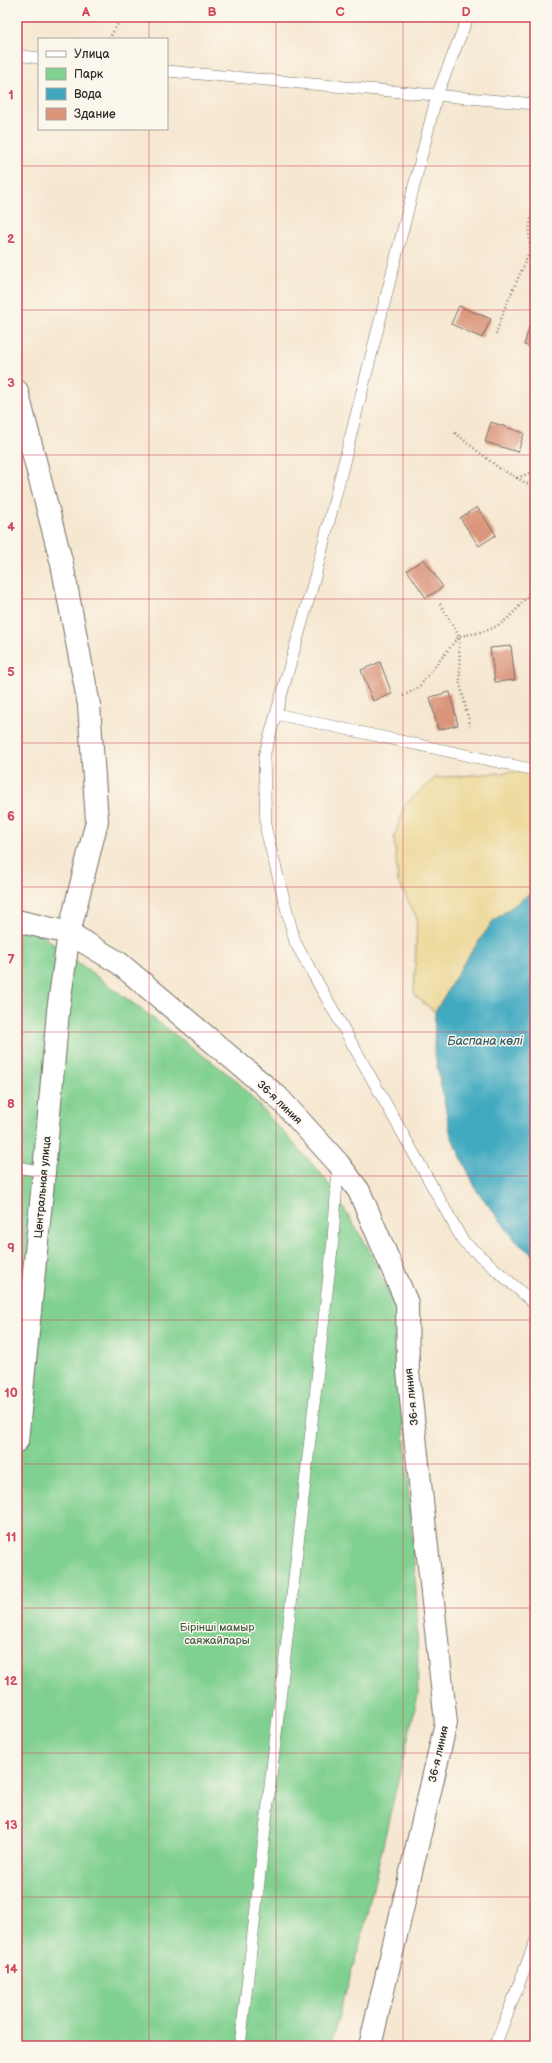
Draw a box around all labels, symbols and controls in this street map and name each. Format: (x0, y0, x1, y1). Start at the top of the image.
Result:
text: A (81, 4, 90, 20)
text: B (207, 4, 217, 20)
text: C (335, 4, 345, 20)
text: D (461, 4, 471, 20)
legend (38, 38, 168, 130)
text: Улица (74, 47, 110, 62)
text: Парк (74, 67, 104, 82)
text: 1 (8, 87, 14, 103)
text: Вода (74, 87, 102, 102)
text: Здание (74, 107, 116, 122)
text: 2 (7, 231, 15, 247)
text: 3 (7, 375, 15, 391)
text: 4 (7, 519, 15, 535)
text: 5 (7, 664, 15, 680)
text: 6 (7, 808, 15, 824)
text: 7 (7, 952, 15, 968)
water label: Баспана көлі (447, 1034, 524, 1049)
street label: 36-я линия (254, 1078, 305, 1127)
text: 8 (7, 1096, 15, 1112)
street label: Центральная улица (32, 1135, 53, 1239)
text: 9 (7, 1240, 15, 1256)
street label: 36-я линия (402, 1368, 421, 1426)
text: 10 (4, 1385, 18, 1401)
text: 11 (6, 1529, 16, 1545)
park label: Бірінші мамыр саяжайлары (180, 1621, 255, 1647)
text: 12 (4, 1673, 18, 1689)
street label: 36-я линия (426, 1725, 451, 1784)
text: 13 (4, 1817, 18, 1833)
text: 14 (4, 1961, 18, 1977)

